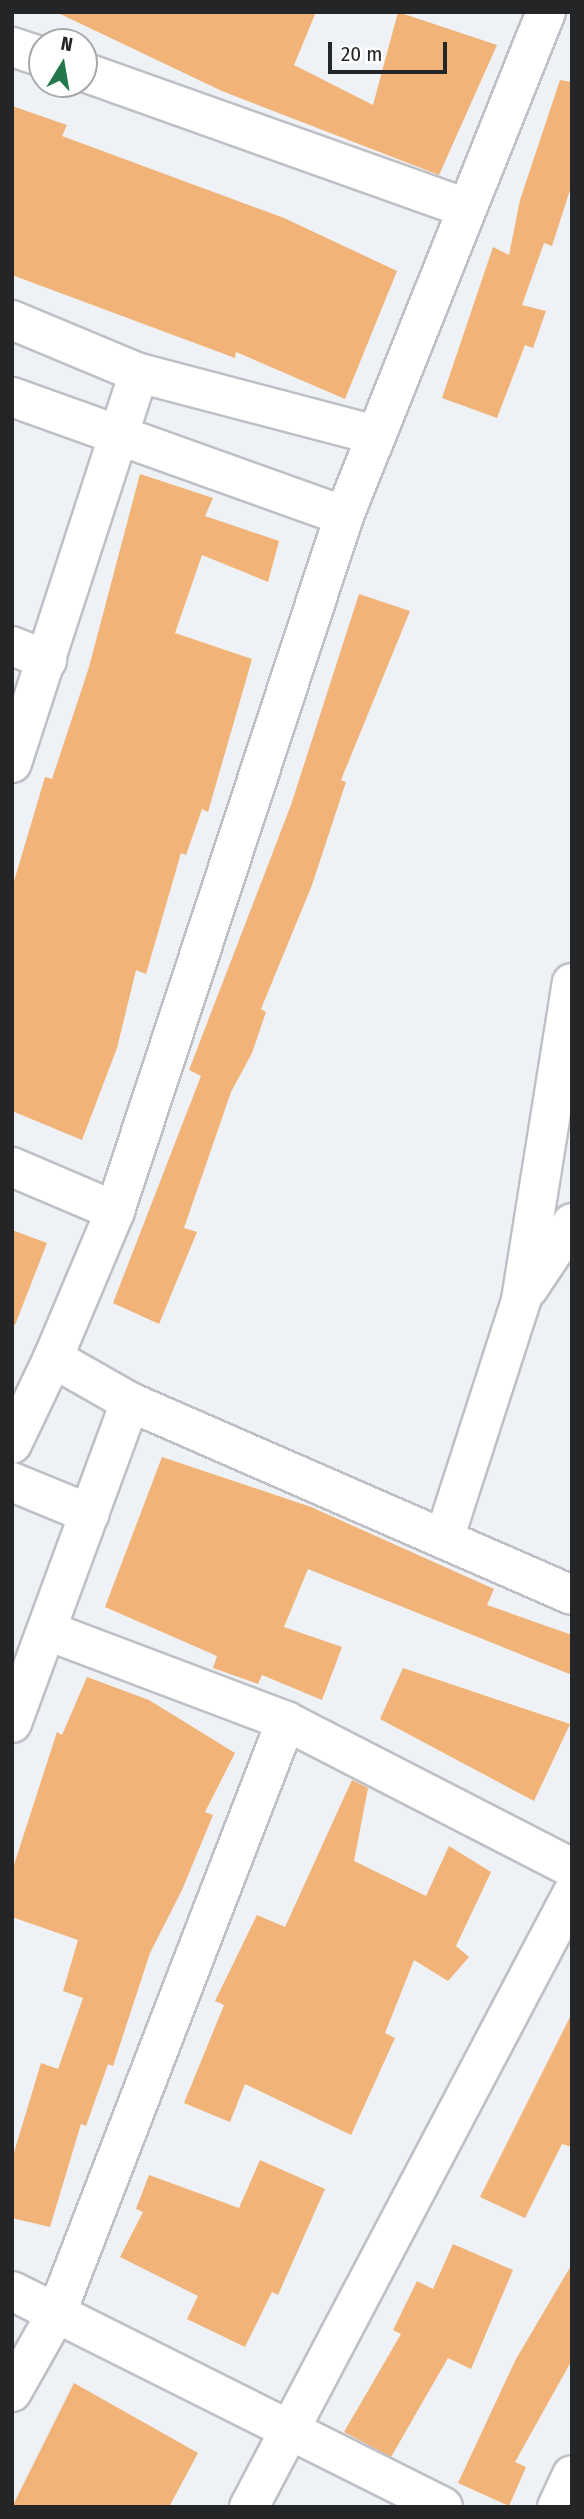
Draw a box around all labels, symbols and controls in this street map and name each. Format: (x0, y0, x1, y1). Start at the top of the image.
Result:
north arrow (28, 28, 98, 98)
scale bar (332, 28, 451, 72)
text: N (59, 31, 74, 56)
text: 20 m (341, 41, 382, 67)

